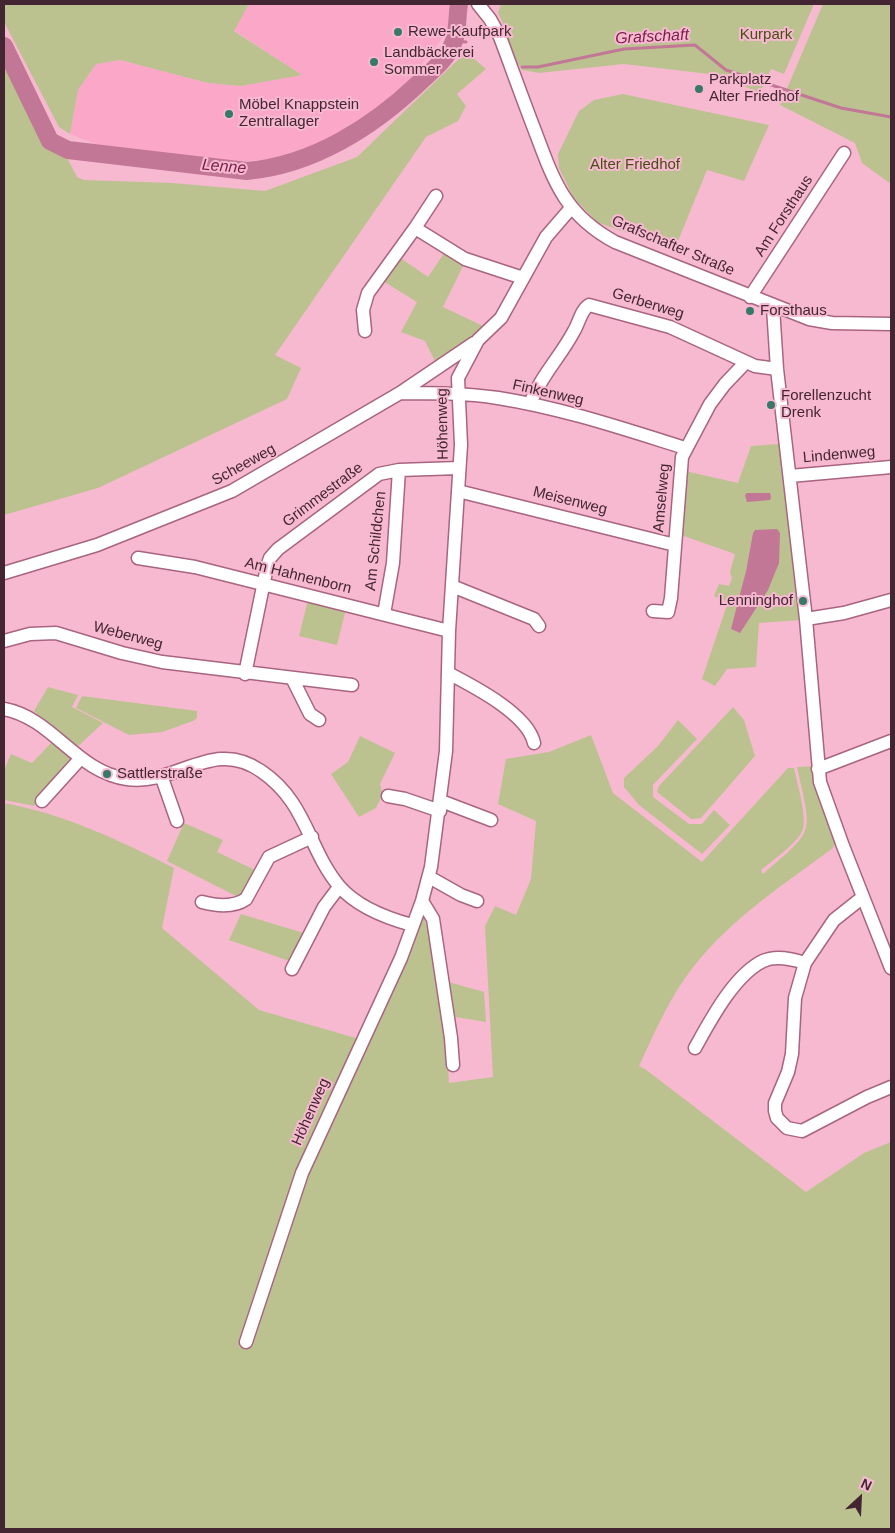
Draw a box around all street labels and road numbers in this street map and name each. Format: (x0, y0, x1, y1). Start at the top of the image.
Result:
street label: Am Forsthaus (751, 172, 817, 260)
street label: Grafschafter Straße (609, 212, 737, 280)
street label: Gerberweg (610, 285, 686, 323)
street label: Finkenweg (511, 376, 585, 410)
street label: Höhenweg (433, 388, 453, 460)
street label: Scheeweg (209, 440, 279, 490)
street label: Lindenweg (802, 443, 876, 467)
street label: Grimmestraße (279, 459, 367, 531)
street label: Amselweg (650, 463, 674, 533)
street label: Meisenweg (531, 483, 609, 519)
street label: Am Schildchen (362, 490, 390, 592)
street label: Am Hahnenborn (243, 554, 353, 598)
street label: Weberweg (91, 618, 165, 654)
street label: Höhenweg (288, 1076, 334, 1148)

